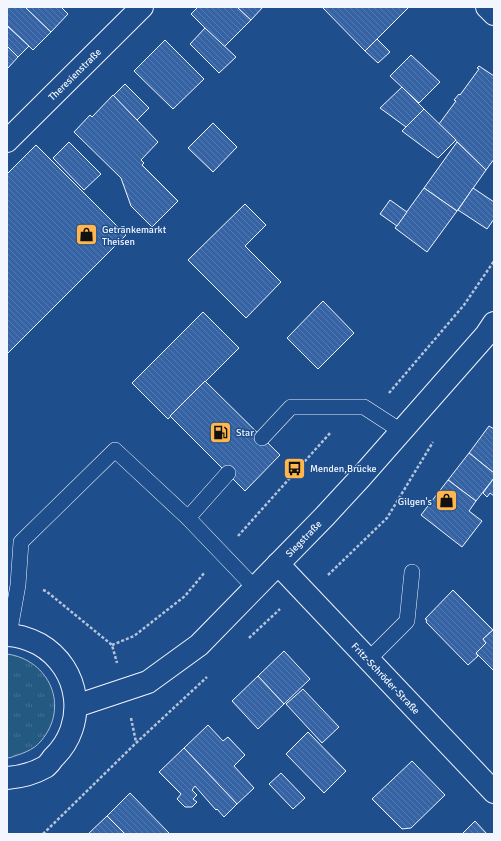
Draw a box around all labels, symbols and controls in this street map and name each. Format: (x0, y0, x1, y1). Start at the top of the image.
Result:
street label: Theresienstraße (46, 46, 104, 103)
shop icon: Getränkemarkt Theisen (73, 222, 99, 248)
place label: Getränkemarkt Theisen (102, 224, 167, 248)
fuel station icon: Star (208, 419, 234, 445)
place label: Star (236, 427, 254, 439)
bus stop icon: Menden,Brücke (282, 455, 308, 481)
place label: Menden,Brücke (310, 463, 377, 475)
shop icon: Gilgen's (434, 488, 460, 514)
place label: Gilgen's (398, 496, 433, 508)
street label: Siegstraße (283, 518, 324, 560)
street label: Fritz-Schröder-Straße (349, 640, 422, 717)

